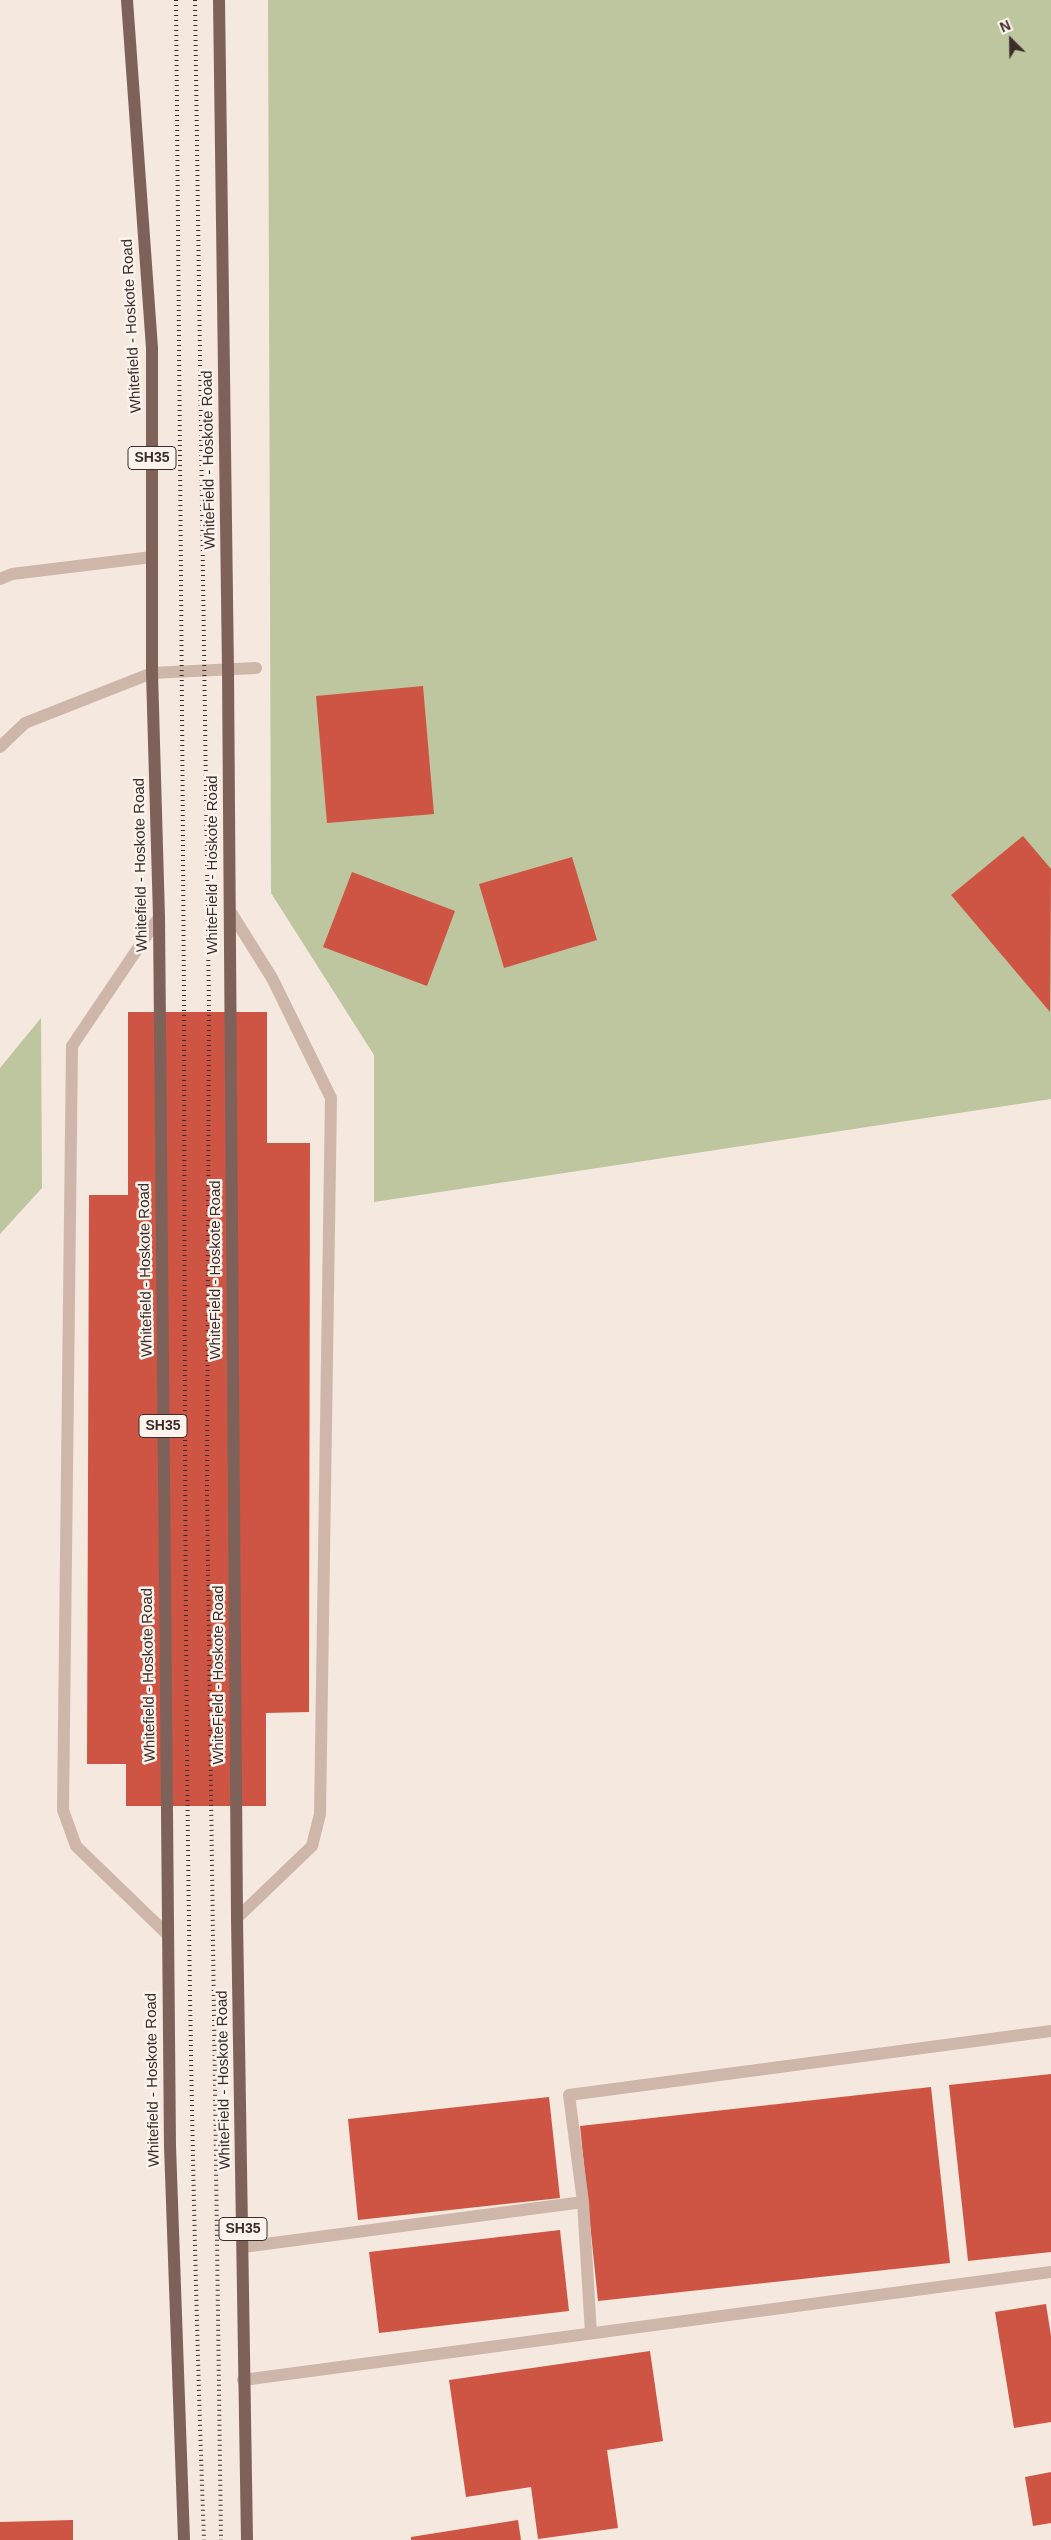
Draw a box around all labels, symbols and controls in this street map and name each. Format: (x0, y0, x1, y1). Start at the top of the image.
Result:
north arrow (986, 15, 1036, 65)
text: N (997, 17, 1013, 36)
street label: Whitefield - Hoskote Road (118, 239, 146, 413)
street label: WhiteField - Hoskote Road (198, 370, 220, 550)
road number: SH35 (128, 446, 176, 469)
street label: WhiteField - Hoskote Road (204, 775, 222, 955)
street label: Whitefield - Hoskote Road (130, 778, 152, 952)
street label: WhiteField - Hoskote Road (207, 1180, 225, 1360)
street label: Whitefield - Hoskote Road (135, 1183, 157, 1357)
road number: SH35 (139, 1414, 187, 1438)
street label: WhiteField - Hoskote Road (210, 1585, 228, 1765)
street label: Whitefield - Hoskote Road (138, 1588, 160, 1762)
street label: WhiteField - Hoskote Road (213, 1990, 235, 2170)
street label: Whitefield - Hoskote Road (142, 1993, 164, 2167)
road number: SH35 (219, 2218, 267, 2240)

